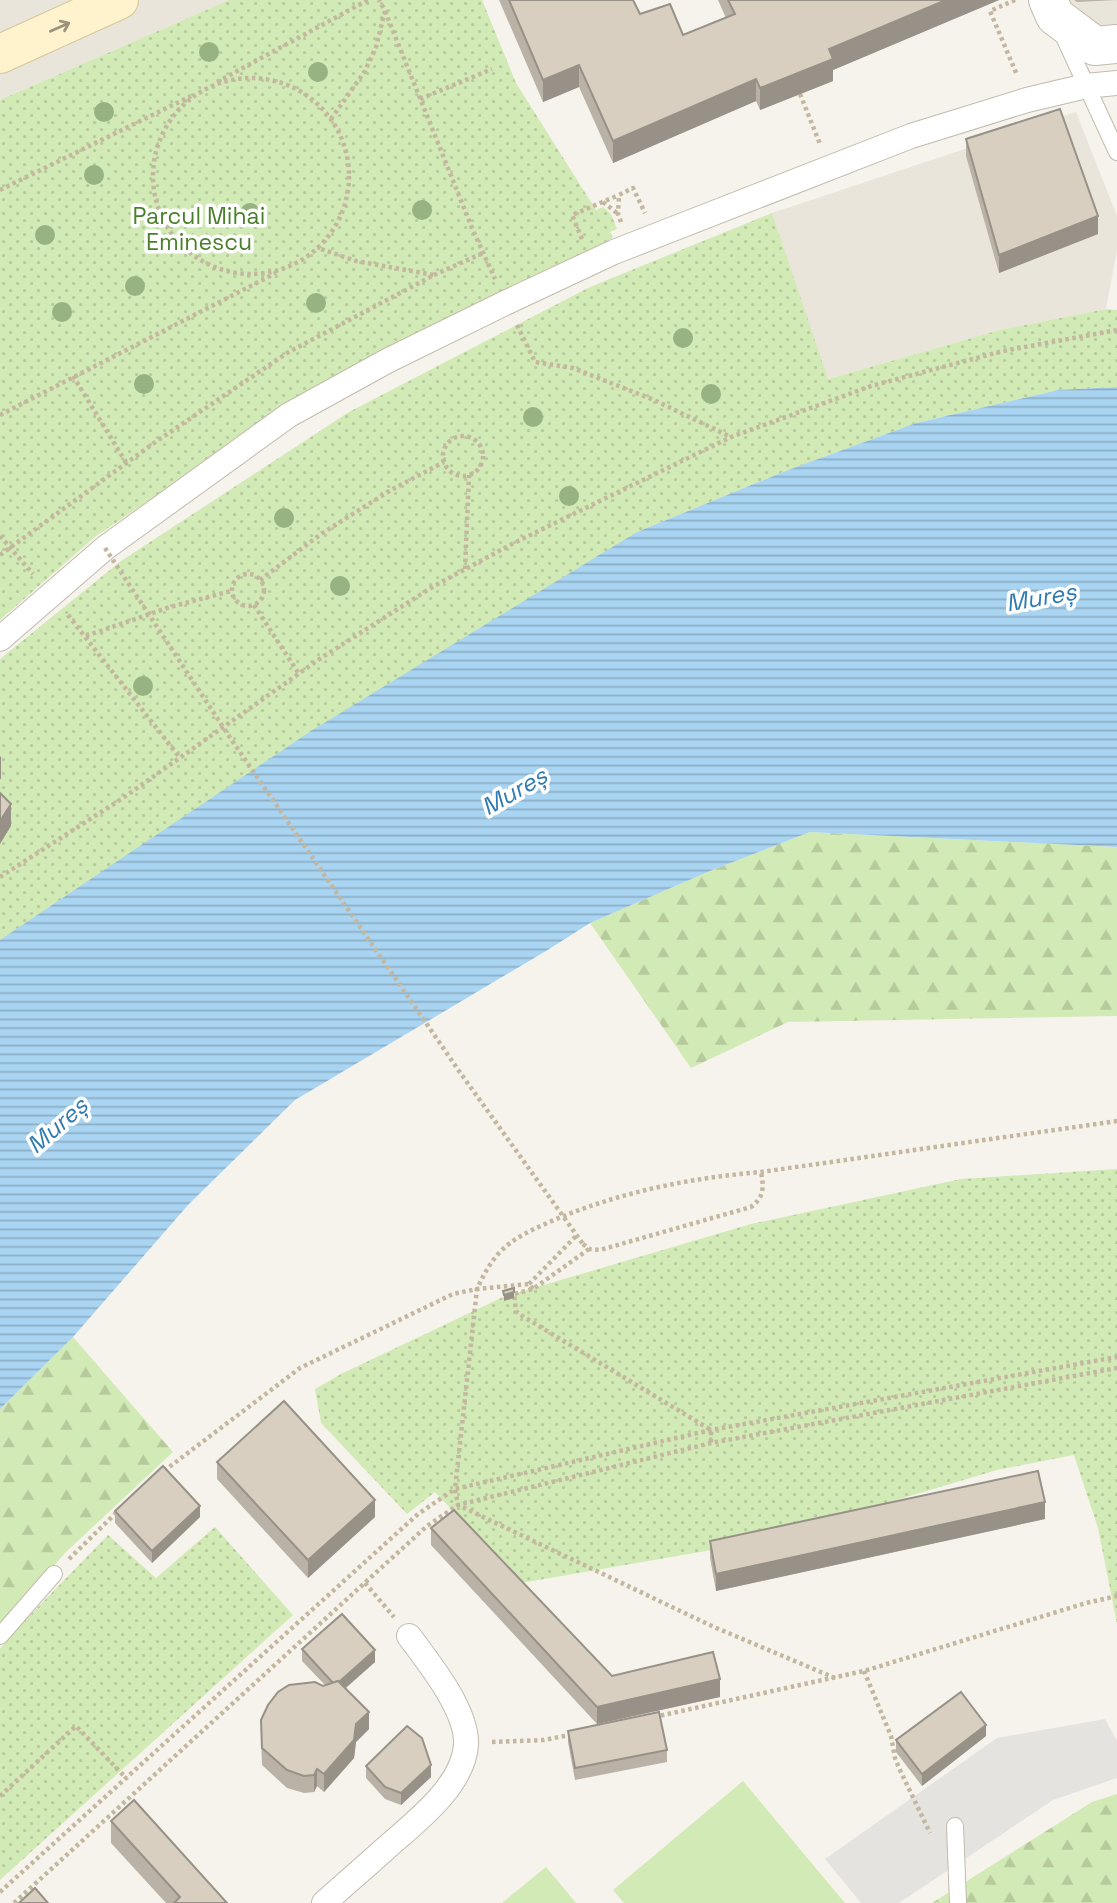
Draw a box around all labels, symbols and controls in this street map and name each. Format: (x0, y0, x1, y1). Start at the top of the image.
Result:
one-way arrow (49, 20, 70, 33)
park label: Parcul Mihai Eminescu (133, 201, 265, 257)
water label: Mureș (1003, 575, 1080, 618)
water label: Mureș (476, 759, 554, 822)
water label: Mureș (20, 1089, 95, 1160)

